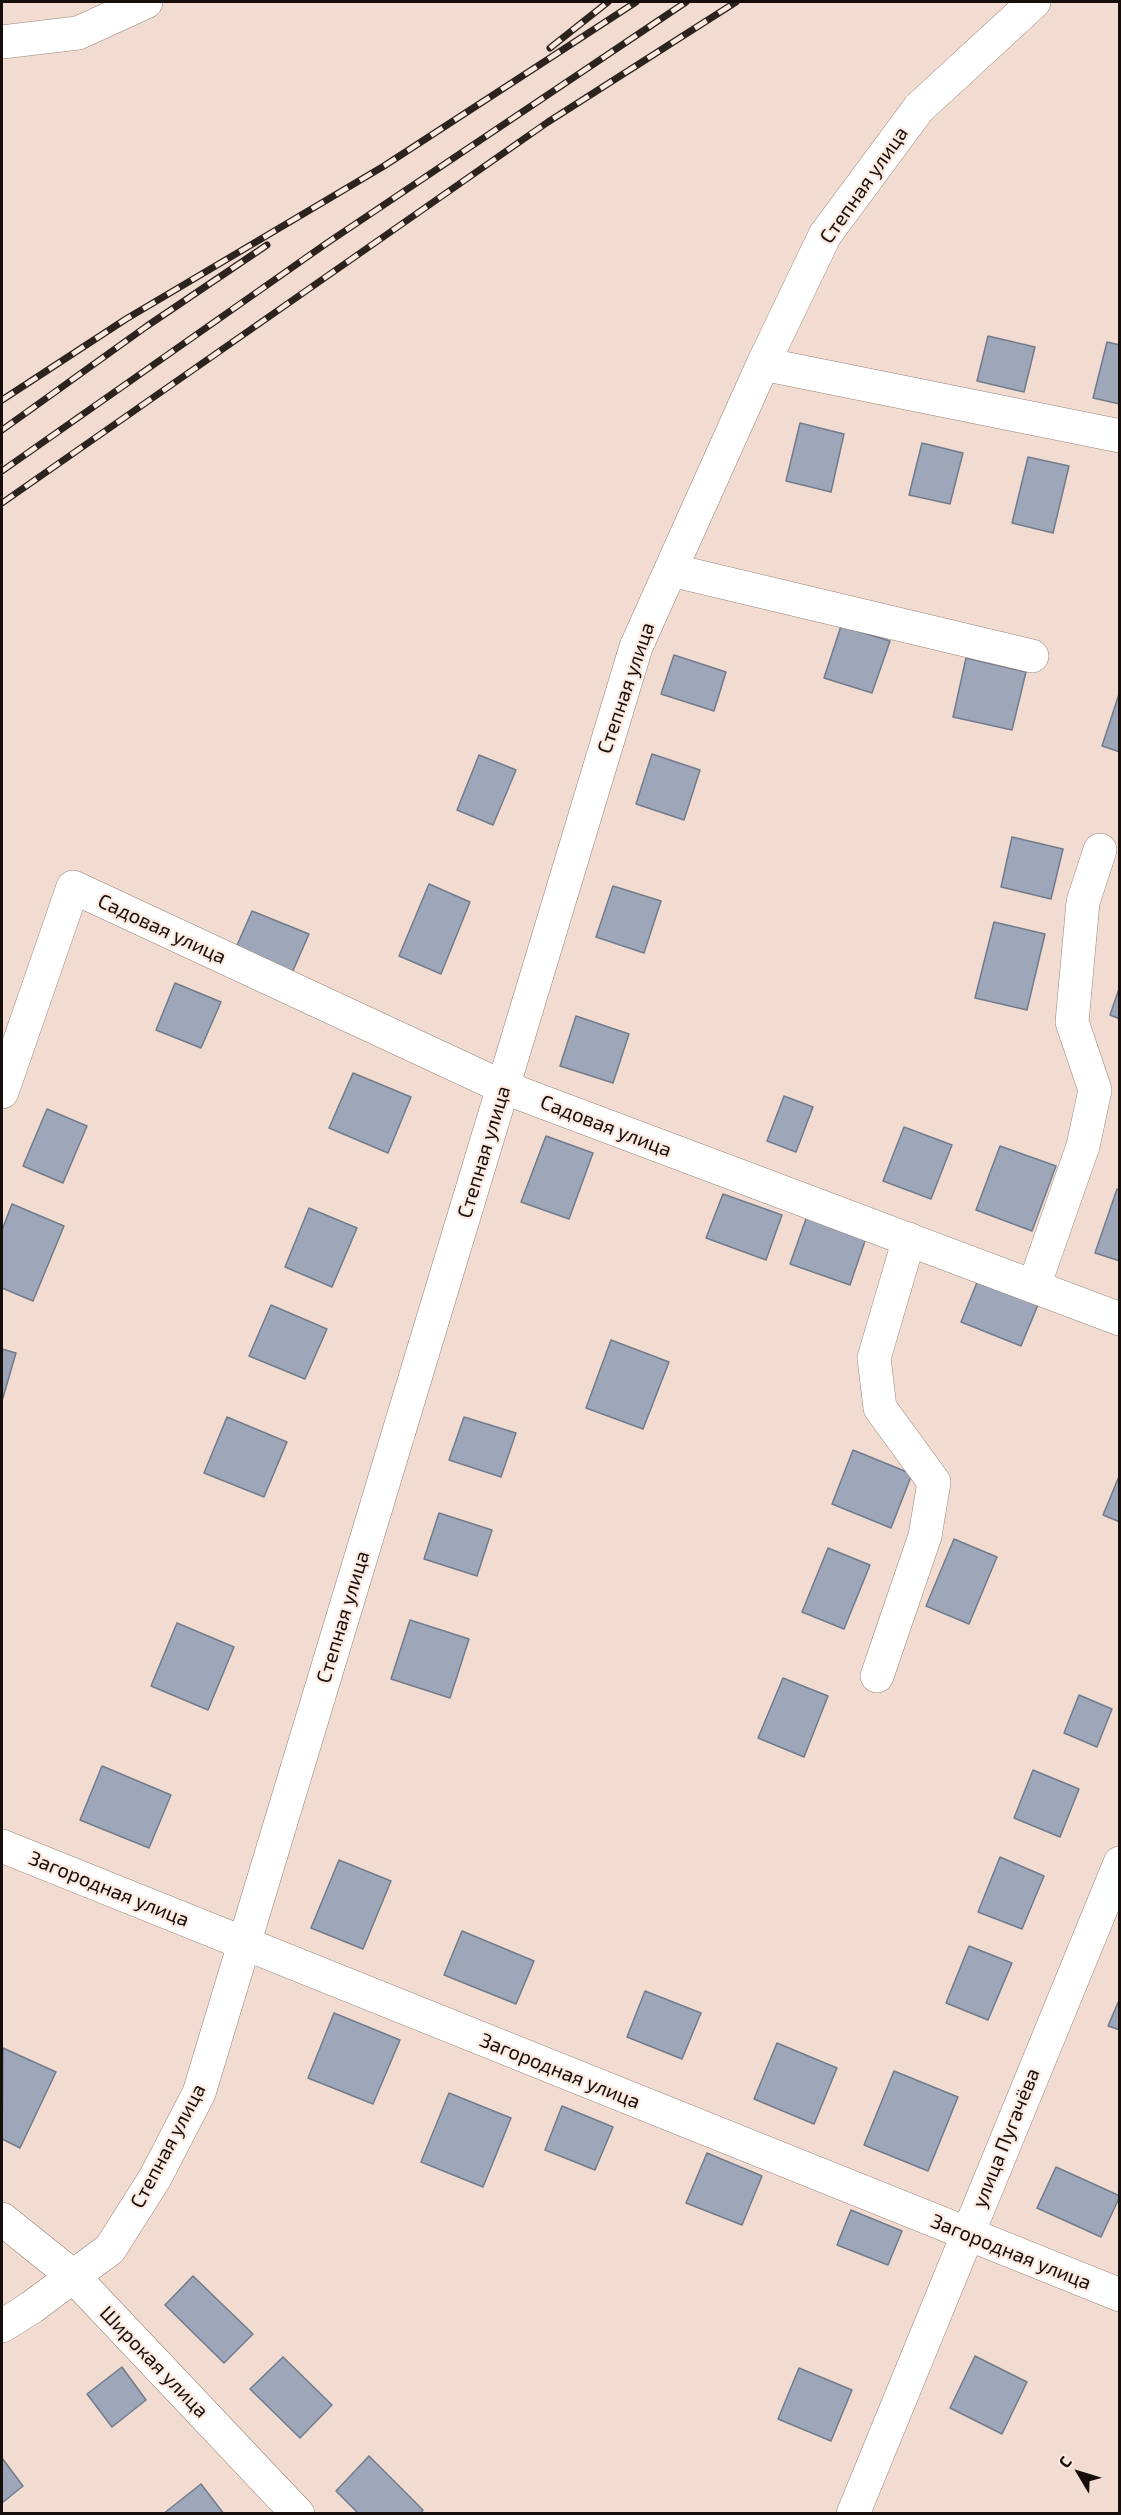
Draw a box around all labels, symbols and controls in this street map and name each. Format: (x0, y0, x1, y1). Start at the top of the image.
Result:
street label: Степная улица (815, 122, 913, 248)
street label: Степная улица (592, 619, 660, 757)
street label: Садовая улица (94, 889, 230, 969)
street label: Степная улица (452, 1083, 516, 1221)
street label: Садовая улица (537, 1090, 675, 1162)
street label: Степная улица (311, 1548, 375, 1686)
street label: Загородная улица (25, 1846, 193, 1932)
street label: Загородная улица (476, 2028, 644, 2114)
street label: улица Пугачёва (967, 2065, 1045, 2211)
street label: Степная улица (125, 2080, 211, 2212)
street label: Загородная улица (927, 2209, 1095, 2295)
street label: Широкая улица (95, 2301, 213, 2423)
north arrow (1049, 2443, 1109, 2503)
text: С (1054, 2452, 1075, 2471)

